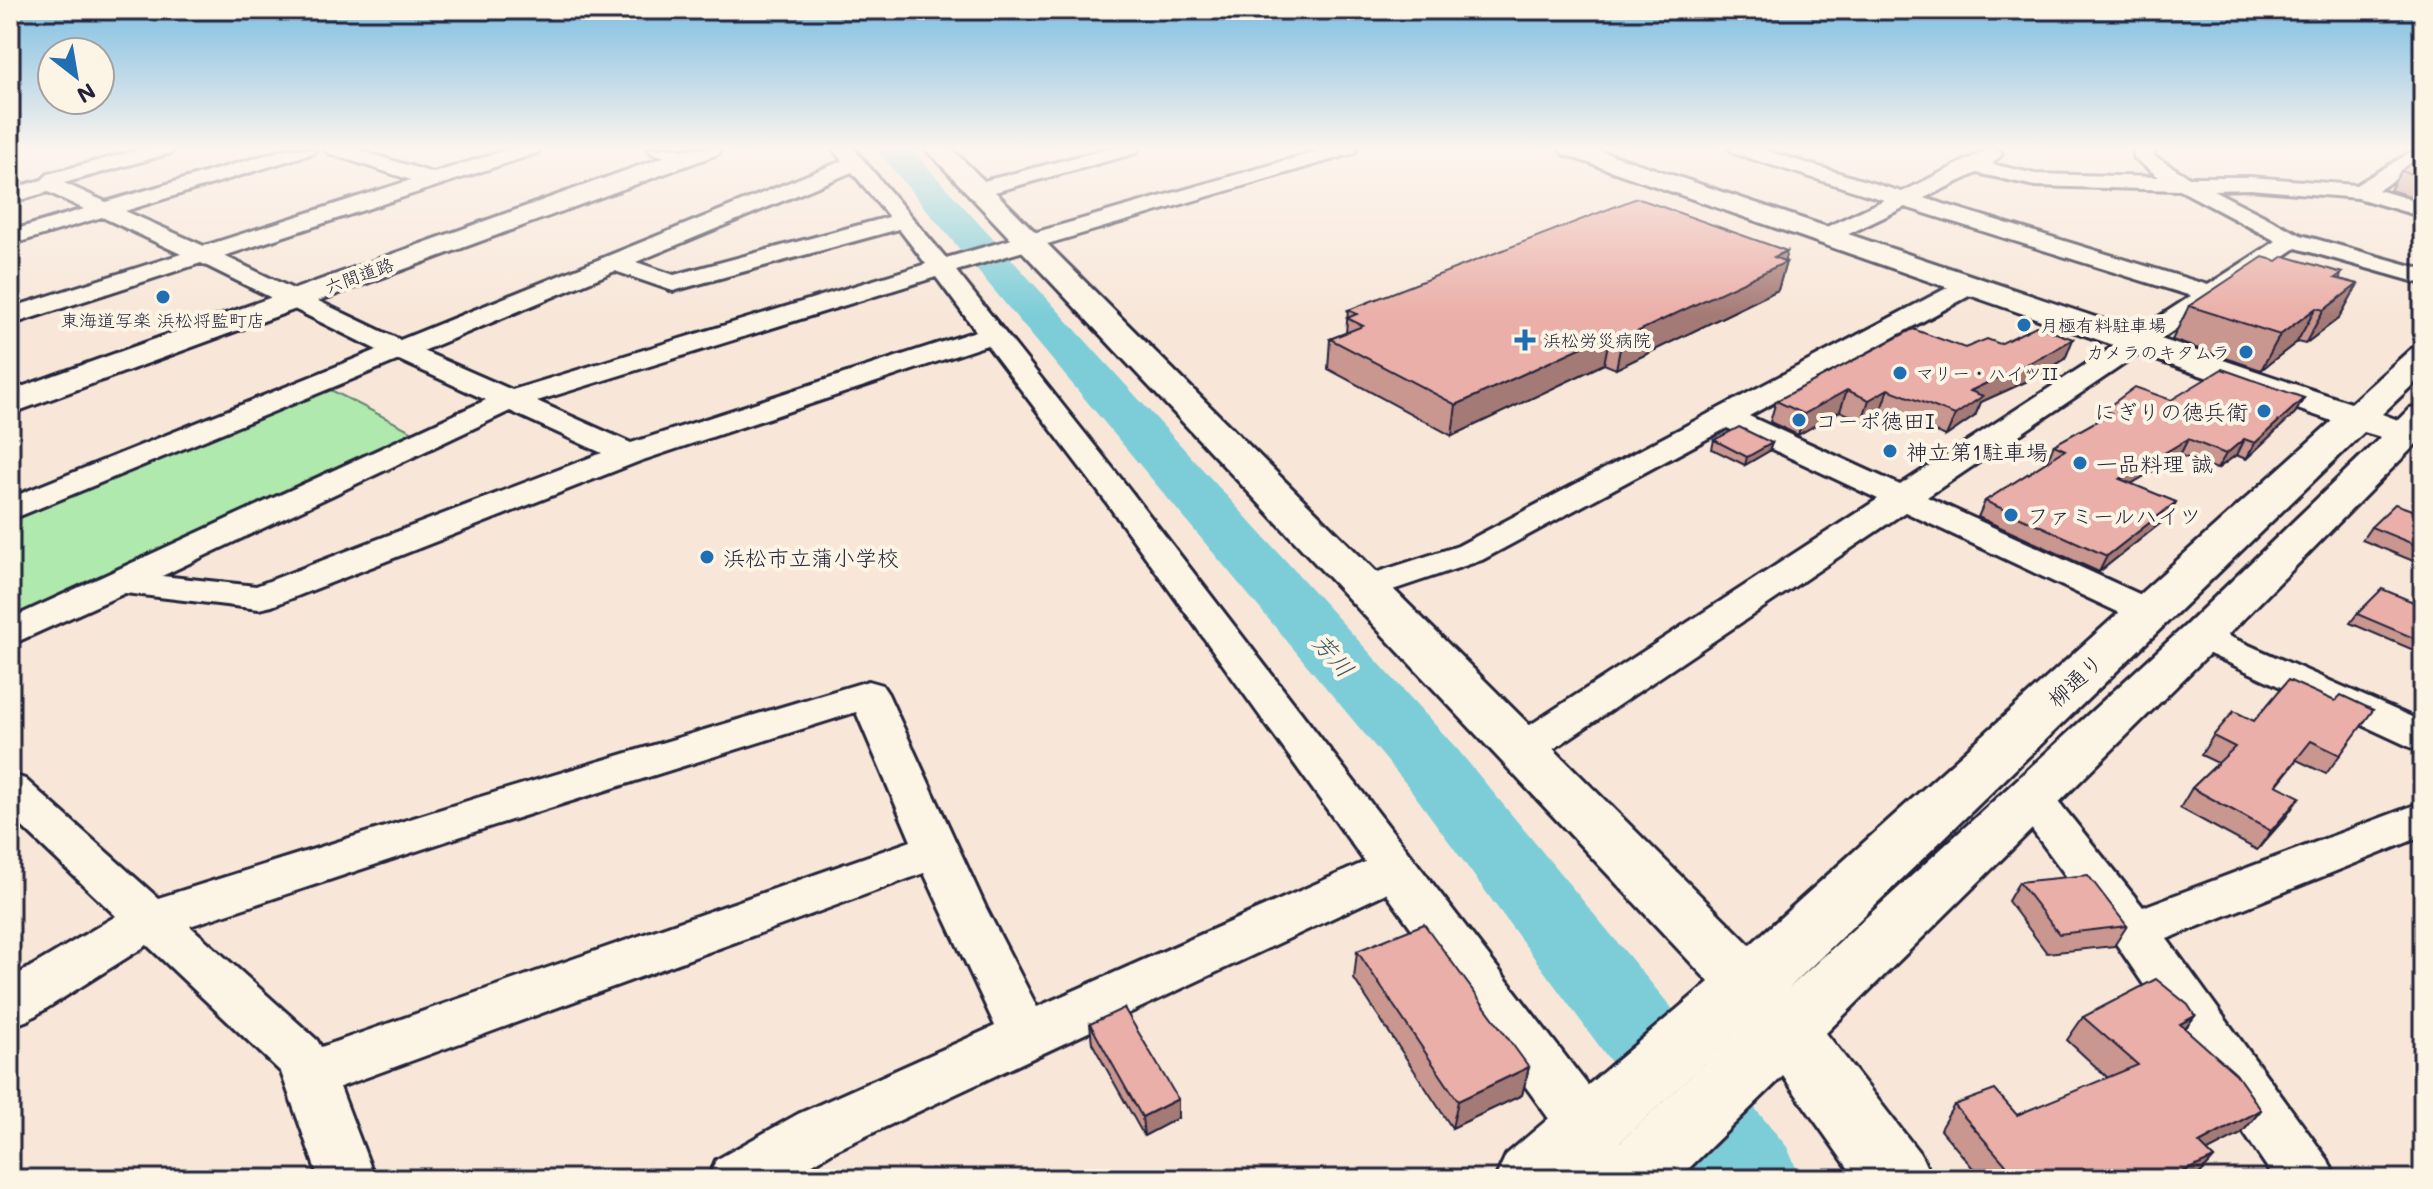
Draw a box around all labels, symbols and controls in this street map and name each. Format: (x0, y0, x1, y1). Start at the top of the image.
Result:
north arrow (36, 36, 116, 116)
text: N (72, 77, 101, 110)
street label: 六間道路 (321, 251, 397, 299)
marker: 東海道写楽 浜松将監町店 (154, 288, 172, 306)
place label: 東海道写楽 浜松将監町店 (61, 308, 265, 332)
place label: 月極有料駐車場 (2040, 313, 2166, 337)
marker: 月極有料駐車場 (2015, 316, 2033, 334)
place label: 浜松労災病院 (1543, 328, 1651, 352)
marker: 浜松労災病院 (1514, 329, 1536, 351)
place label: カメラのキタムラ (2086, 340, 2230, 364)
marker: カメラのキタムラ (2237, 343, 2255, 361)
place label: マリー・ハイツII (1916, 361, 2058, 385)
marker: マリー・ハイツII (1891, 364, 1909, 382)
place label: にぎりの徳兵衛 (2094, 397, 2248, 426)
marker: にぎりの徳兵衛 (2255, 402, 2273, 420)
place label: コーポ徳田I (1815, 406, 1935, 435)
marker: コーポ徳田I (1790, 411, 1808, 429)
place label: 神立第1駐車場 (1906, 437, 2048, 466)
marker: 神立第1駐車場 (1881, 442, 1899, 460)
place label: 一品料理 誠 (2096, 449, 2213, 478)
marker: 一品料理 誠 (2071, 454, 2089, 472)
place label: ファミールハイツ (2027, 501, 2201, 530)
marker: ファミールハイツ (2002, 506, 2020, 524)
place label: 浜松市立蒲小学校 (723, 543, 899, 572)
marker: 浜松市立蒲小学校 (698, 548, 716, 566)
water label: 芳川 (1307, 627, 1361, 683)
street label: 柳通り (2041, 647, 2109, 713)

